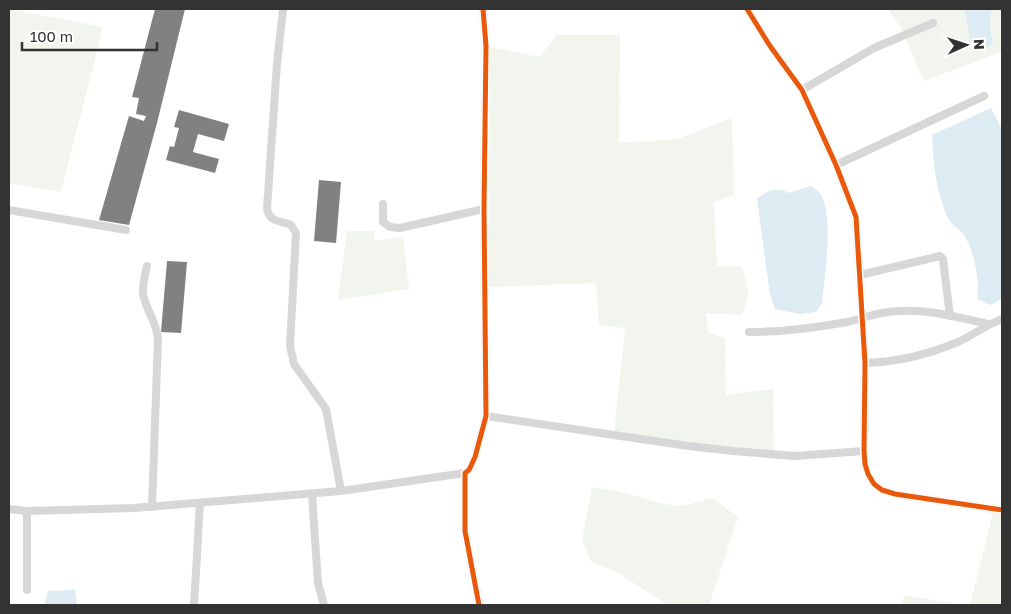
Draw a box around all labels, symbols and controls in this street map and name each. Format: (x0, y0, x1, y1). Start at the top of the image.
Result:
scale bar (22, 20, 158, 52)
north arrow (941, 20, 991, 70)
text: 100 m (30, 27, 73, 45)
text: N (971, 39, 988, 50)

